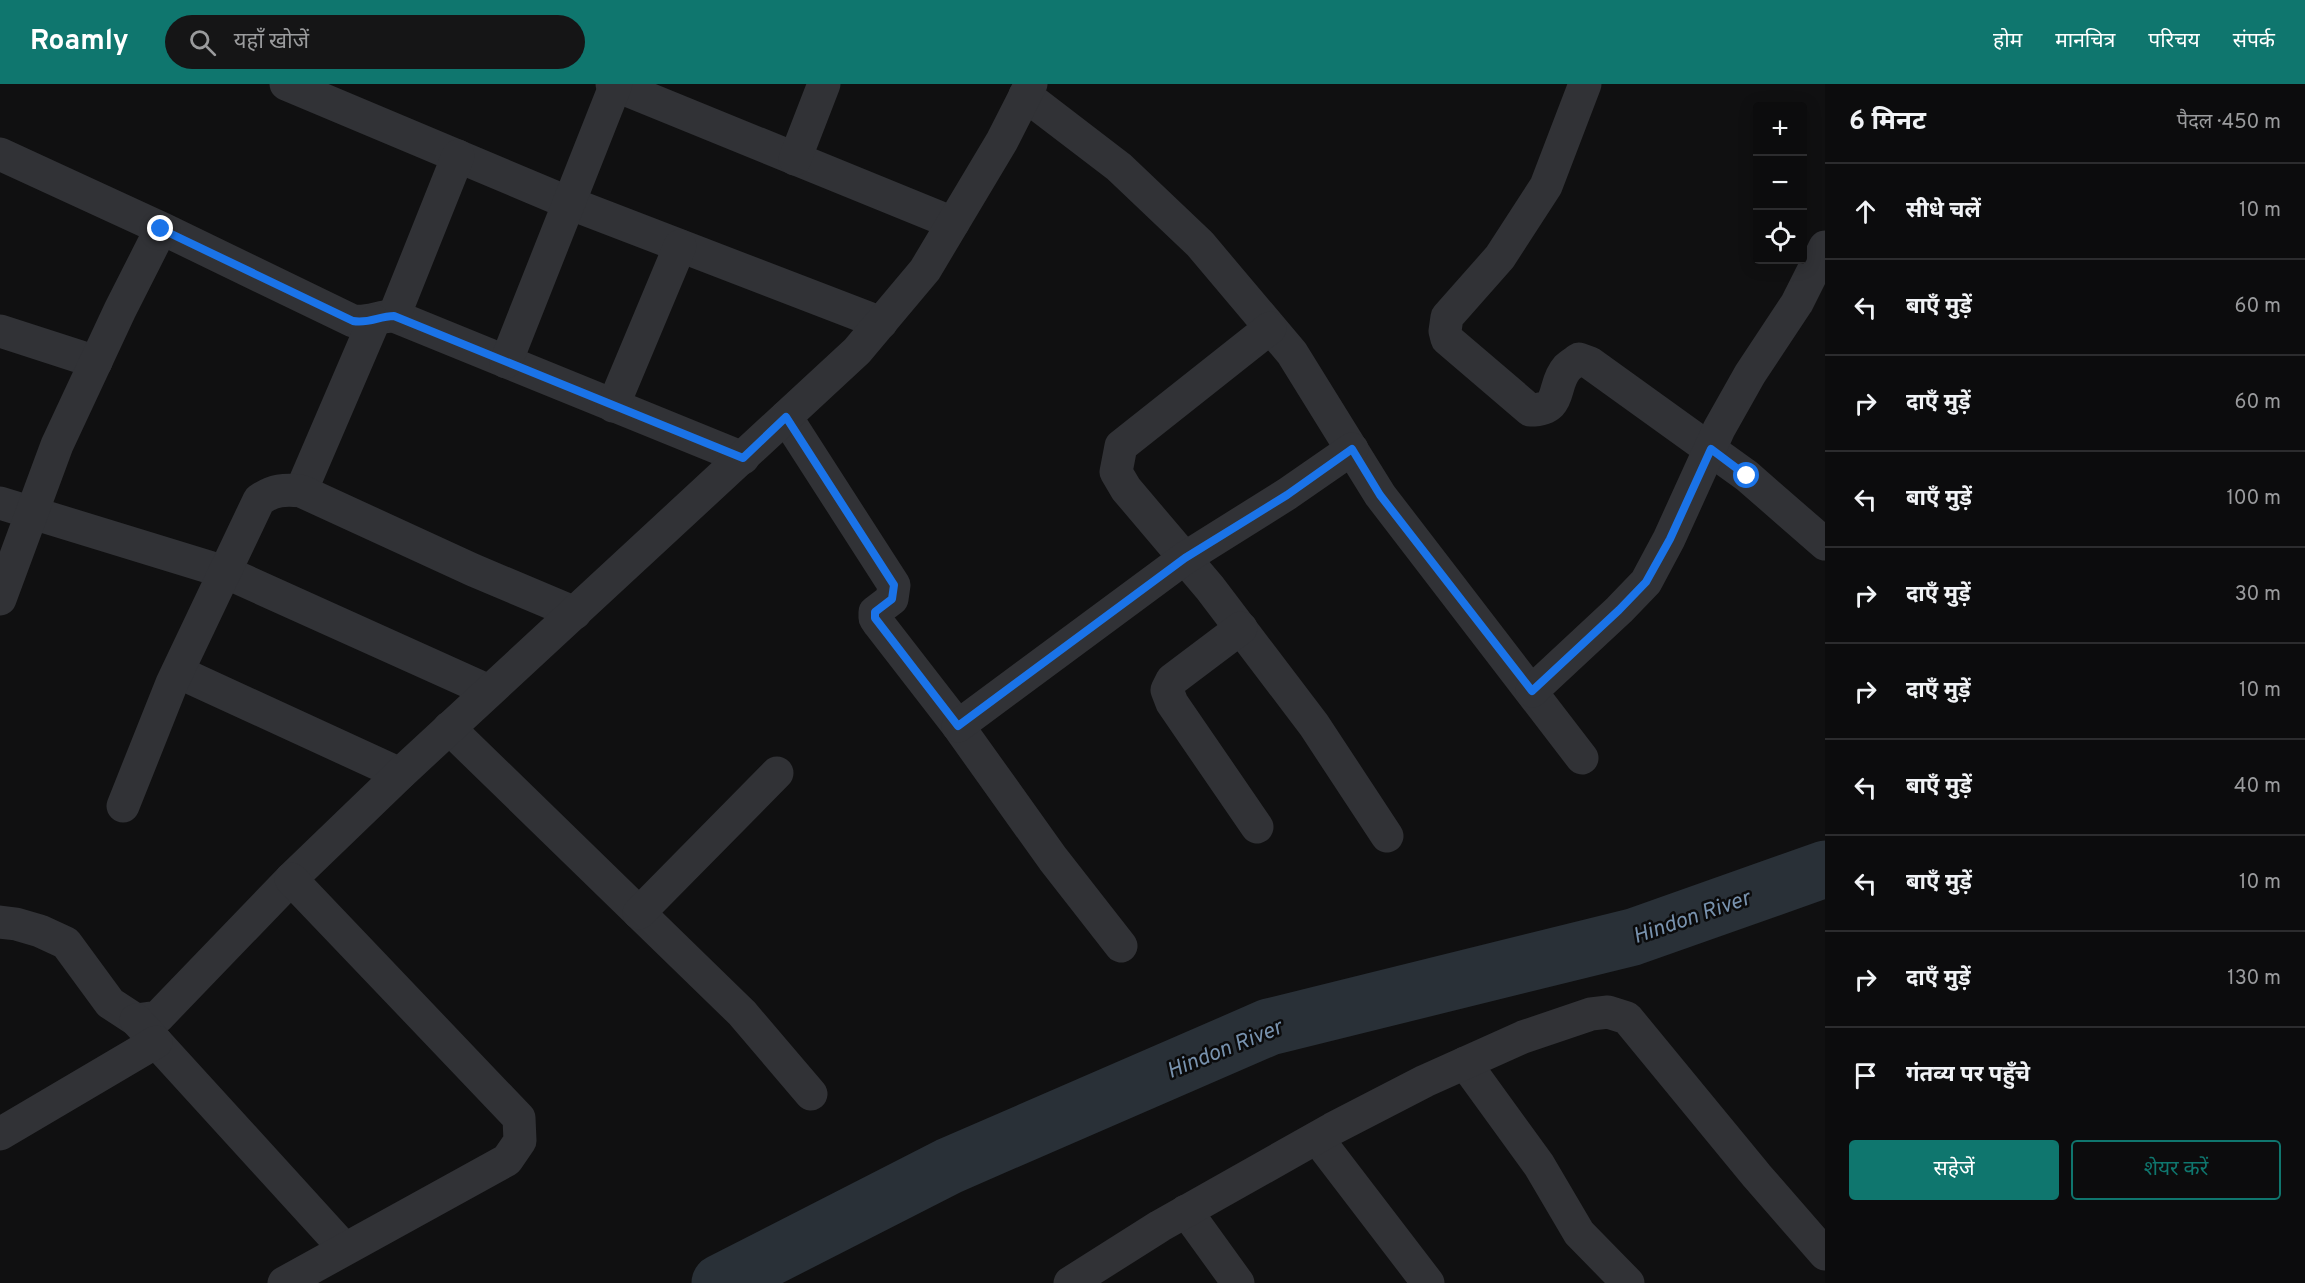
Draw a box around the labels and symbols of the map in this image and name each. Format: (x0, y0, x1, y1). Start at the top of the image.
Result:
route end (147, 215, 173, 241)
route start (1733, 462, 1759, 488)
water label: Hindon River (1629, 885, 1756, 951)
water label: Hindon River (1163, 1014, 1288, 1086)

